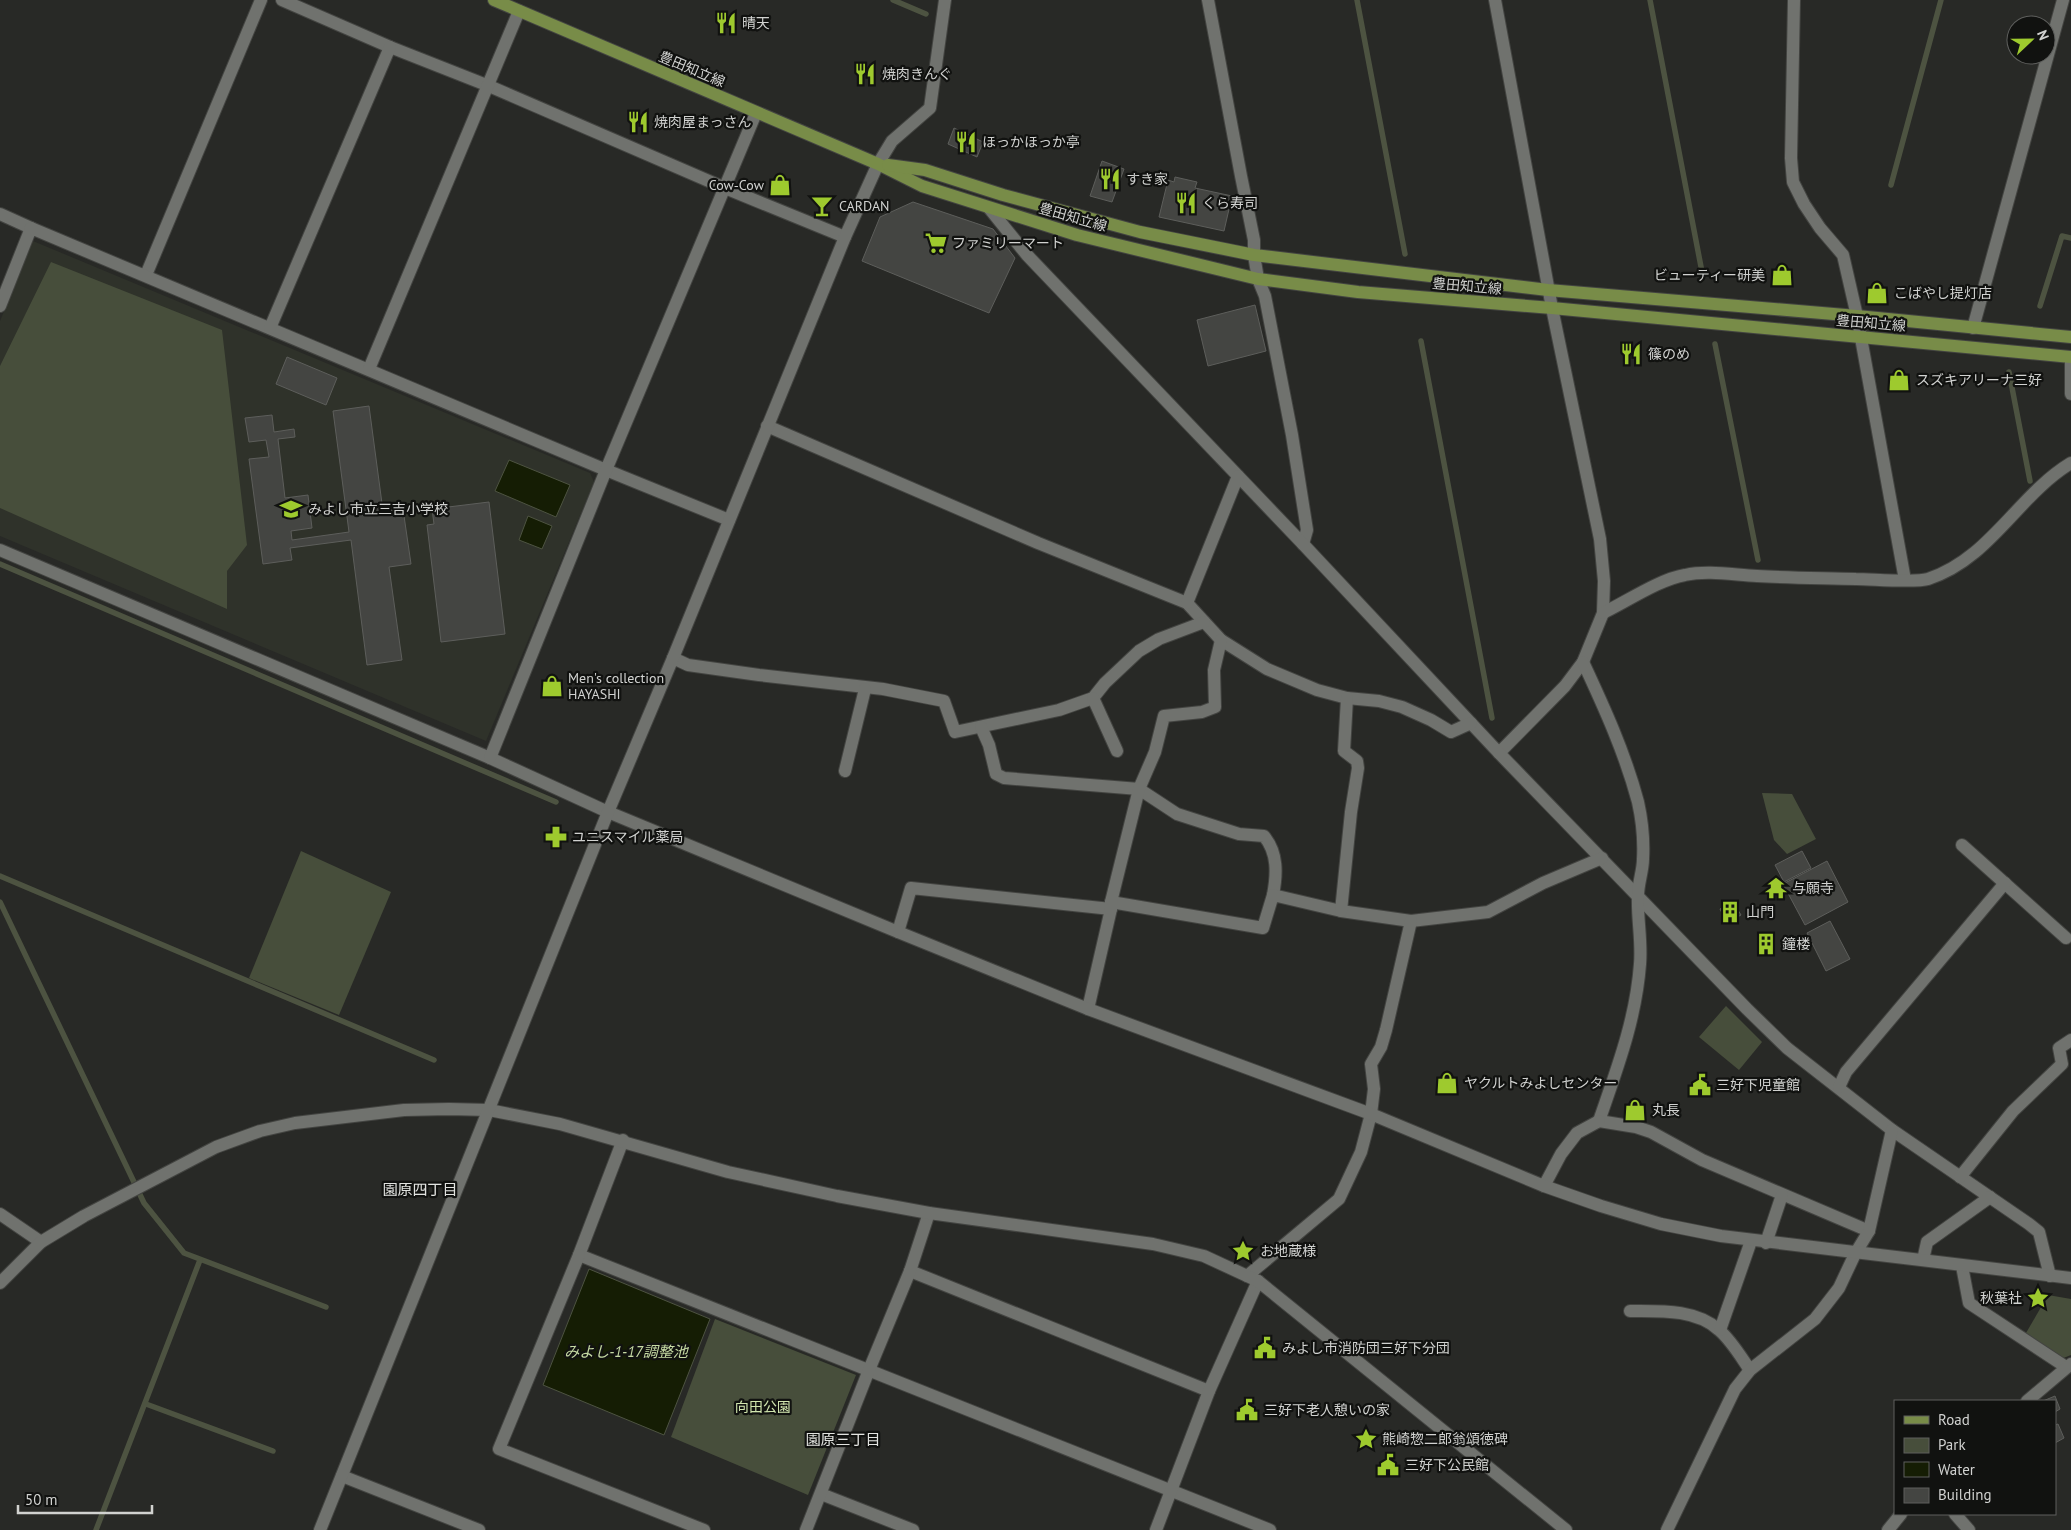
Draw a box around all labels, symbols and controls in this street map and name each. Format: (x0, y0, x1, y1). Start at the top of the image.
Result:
restaurant icon: 晴天 (713, 10, 739, 36)
place label: 晴天 (742, 14, 770, 32)
north arrow (2006, 15, 2056, 65)
text: N (2033, 27, 2053, 43)
street label: 豊田知立線 (656, 47, 728, 91)
restaurant icon: 焼肉きんぐ (852, 61, 878, 87)
place label: 焼肉きんぐ (882, 65, 952, 83)
restaurant icon: 焼肉屋まっさん (625, 109, 651, 135)
place label: 焼肉屋まっさん (654, 113, 751, 131)
restaurant icon: ほっかほっか亭 (953, 129, 979, 155)
place label: ほっかほっか亭 (982, 133, 1080, 151)
restaurant icon: すき家 (1097, 166, 1123, 192)
place label: すき家 (1126, 170, 1168, 188)
shop icon: Cow-Cow (767, 172, 793, 198)
place label: Cow-Cow (709, 176, 765, 194)
restaurant icon: くら寿司 (1173, 190, 1199, 216)
bar icon: CARDAN (809, 193, 835, 219)
place label: くら寿司 (1202, 194, 1258, 212)
place label: CARDAN (839, 197, 890, 215)
street label: 豊田知立線 (1037, 199, 1109, 235)
supermarket icon: ファミリーマート (923, 230, 949, 256)
place label: ファミリーマート (952, 234, 1064, 252)
shop icon: ビューティー研美 (1769, 262, 1795, 288)
place label: ビューティー研美 (1654, 266, 1765, 284)
street label: 豊田知立線 (1431, 274, 1503, 298)
shop icon: こばやし提灯店 (1864, 280, 1890, 306)
place label: こばやし提灯店 (1894, 284, 1992, 302)
street label: 豊田知立線 (1835, 311, 1907, 335)
restaurant icon: 篠のめ (1618, 341, 1644, 367)
place label: 篠のめ (1648, 345, 1690, 363)
shop icon: スズキアリーナ三好 (1886, 367, 1912, 393)
place label: スズキアリーナ三好 (1916, 371, 2042, 389)
school or university icon: みよし市立三吉小学校 (278, 496, 304, 522)
place label: みよし市立三吉小学校 (308, 500, 448, 518)
place label: Men's collection HAYASHI (568, 669, 664, 703)
shop icon: Men's collection HAYASHI (539, 673, 565, 699)
pharmacy icon: ユニスマイル薬局 (543, 824, 569, 850)
place label: ユニスマイル薬局 (572, 828, 684, 846)
temple icon: 与願寺 (1763, 875, 1789, 901)
place label: 与願寺 (1792, 879, 1834, 897)
building icon: 山門 (1717, 899, 1743, 925)
place label: 山門 (1746, 903, 1774, 921)
building icon: 鐘楼 (1753, 931, 1779, 957)
place label: 鐘楼 (1782, 935, 1811, 953)
shop icon: ヤクルトみよしセンター (1434, 1070, 1460, 1096)
public building icon: 三好下児童館 (1687, 1072, 1713, 1098)
place label: ヤクルトみよしセンター (1464, 1074, 1618, 1092)
place label: 三好下児童館 (1716, 1076, 1800, 1094)
shop icon: 丸長 (1622, 1097, 1648, 1123)
place label: 丸長 (1652, 1101, 1680, 1119)
district label: 園原四丁目 (382, 1180, 458, 1199)
place icon: お地蔵様 (1230, 1238, 1256, 1264)
place label: お地蔵様 (1260, 1242, 1316, 1260)
place icon: 秋葉社 (2025, 1285, 2051, 1311)
place label: 秋葉社 (1980, 1289, 2022, 1307)
public building icon: みよし市消防団三好下分団 (1252, 1335, 1278, 1361)
place label: みよし市消防団三好下分団 (1282, 1339, 1450, 1357)
water label: みよし-1-17調整池 (564, 1342, 690, 1361)
public building icon: 三好下老人憩いの家 (1234, 1397, 1260, 1423)
park label: 向田公園 (735, 1398, 791, 1416)
legend (1894, 1400, 2056, 1515)
place label: 三好下老人憩いの家 (1264, 1401, 1390, 1419)
text: Road (1938, 1410, 1970, 1429)
place icon: 熊崎惣二郎翁頌徳碑 (1353, 1426, 1379, 1452)
district label: 園原三丁目 (805, 1430, 881, 1449)
place label: 熊崎惣二郎翁頌徳碑 (1382, 1430, 1508, 1448)
text: Park (1938, 1435, 1966, 1454)
public building icon: 三好下公民館 (1375, 1452, 1401, 1478)
place label: 三好下公民館 (1405, 1456, 1489, 1474)
text: Water (1938, 1460, 1975, 1479)
scale bar (18, 1482, 151, 1514)
text: Building (1938, 1485, 1992, 1504)
text: 50 m (25, 1490, 58, 1509)

